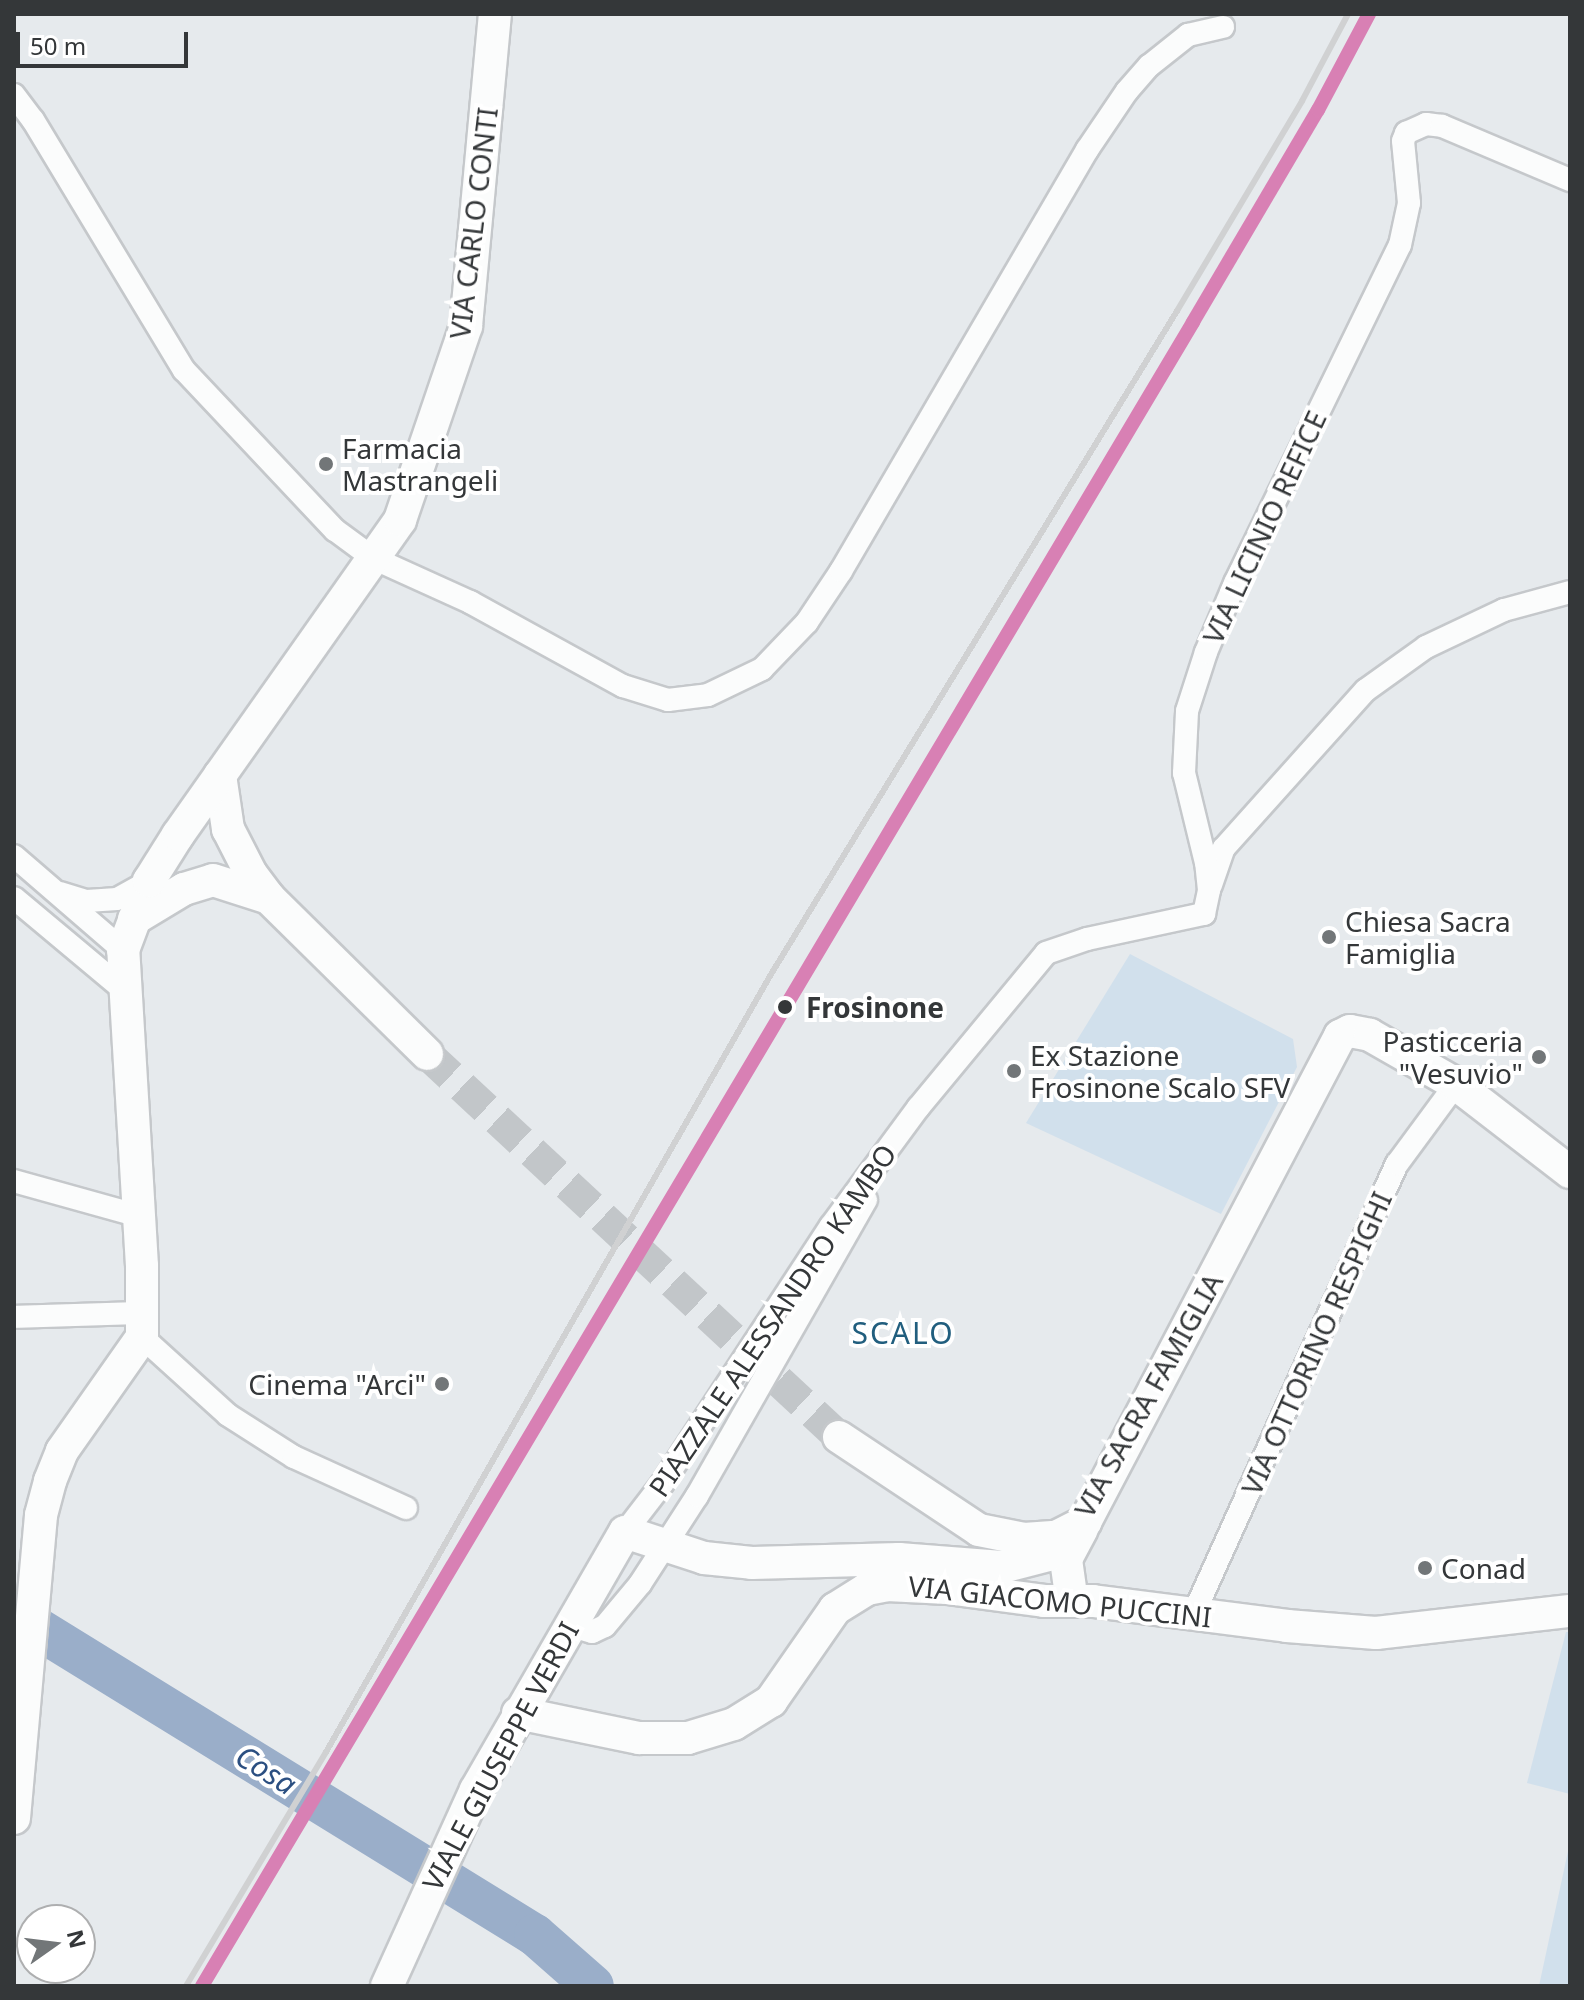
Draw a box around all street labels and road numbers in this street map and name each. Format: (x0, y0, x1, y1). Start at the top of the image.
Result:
street label: VIA CARLO CONTI (442, 105, 504, 341)
street label: VIA LICINIO REFICE (1195, 405, 1333, 649)
street label: PIAZZALE ALESSANDRO KAMBO (641, 1138, 903, 1502)
street label: VIA OTTORINO RESPIGHI (1234, 1186, 1398, 1500)
street label: VIA SACRA FAMIGLIA (1067, 1267, 1229, 1523)
street label: VIA GIACOMO PUCCINI (907, 1568, 1213, 1634)
street label: VIALE GIUSEPPE VERDI (415, 1616, 585, 1896)

